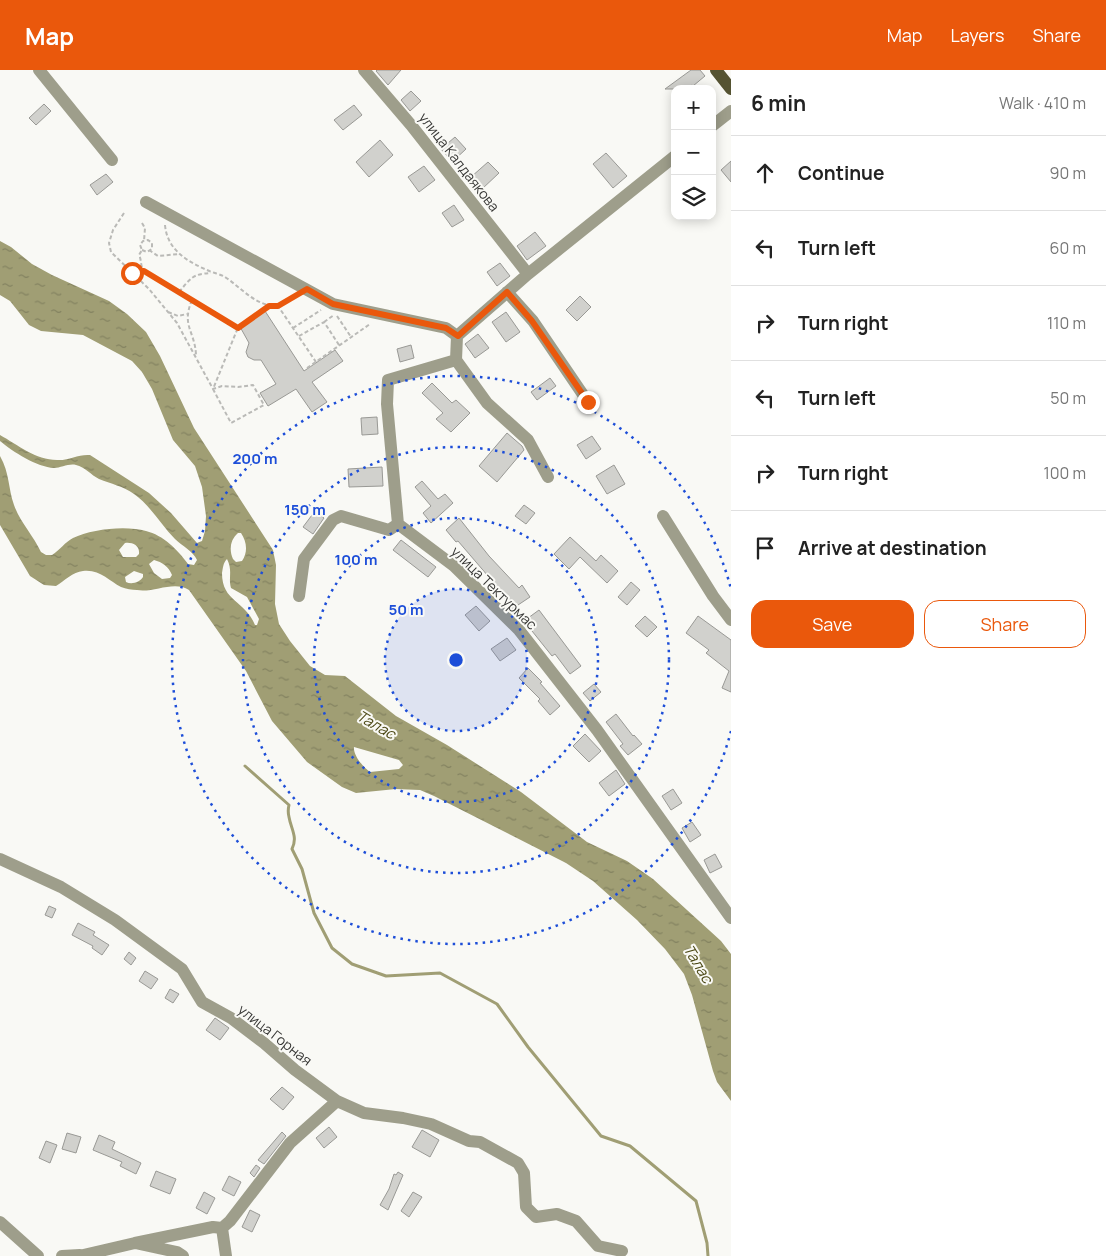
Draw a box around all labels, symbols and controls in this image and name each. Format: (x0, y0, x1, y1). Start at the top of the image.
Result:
text: Map (25, 19, 74, 52)
text: Map (887, 23, 922, 47)
text: Layers (950, 23, 1004, 47)
text: Share (1032, 23, 1081, 47)
map controls (671, 85, 716, 220)
button: + (671, 85, 716, 130)
text: 6 min (751, 89, 806, 117)
text: Walk · 410 m (999, 92, 1086, 114)
street label: улица Калдаякова (415, 108, 504, 215)
button: − (671, 130, 716, 175)
icon: ahead (751, 159, 779, 187)
text: Continue (798, 160, 884, 186)
text: 90 m (1050, 162, 1086, 184)
button: layers (671, 175, 716, 220)
icon: left (751, 234, 779, 262)
text: Turn left (798, 235, 876, 261)
text: 60 m (1050, 237, 1086, 259)
route start (121, 262, 144, 285)
icon: right (751, 309, 779, 337)
text: Turn right (798, 310, 888, 336)
text: 110 m (1047, 312, 1086, 334)
icon: left (751, 384, 779, 412)
text: Turn left (798, 385, 876, 411)
text: 50 m (1050, 387, 1086, 409)
route end (577, 391, 600, 414)
text: 200 m (232, 448, 278, 469)
icon: right (751, 459, 779, 487)
text: Turn right (798, 460, 888, 486)
text: 100 m (1043, 462, 1086, 484)
text: 150 m (284, 499, 326, 520)
icon: arrive (751, 534, 779, 562)
text: Arrive at destination (798, 535, 987, 561)
street label: улица Тектурмас (447, 542, 542, 634)
text: 100 m (335, 549, 377, 570)
text: 50 m (388, 599, 424, 620)
button: Save (751, 600, 914, 648)
button: Share (924, 600, 1086, 648)
centre of rings (447, 651, 465, 669)
water label: Талас (353, 705, 401, 745)
water label: Талас (679, 941, 719, 988)
street label: улица Горная (234, 1000, 316, 1069)

